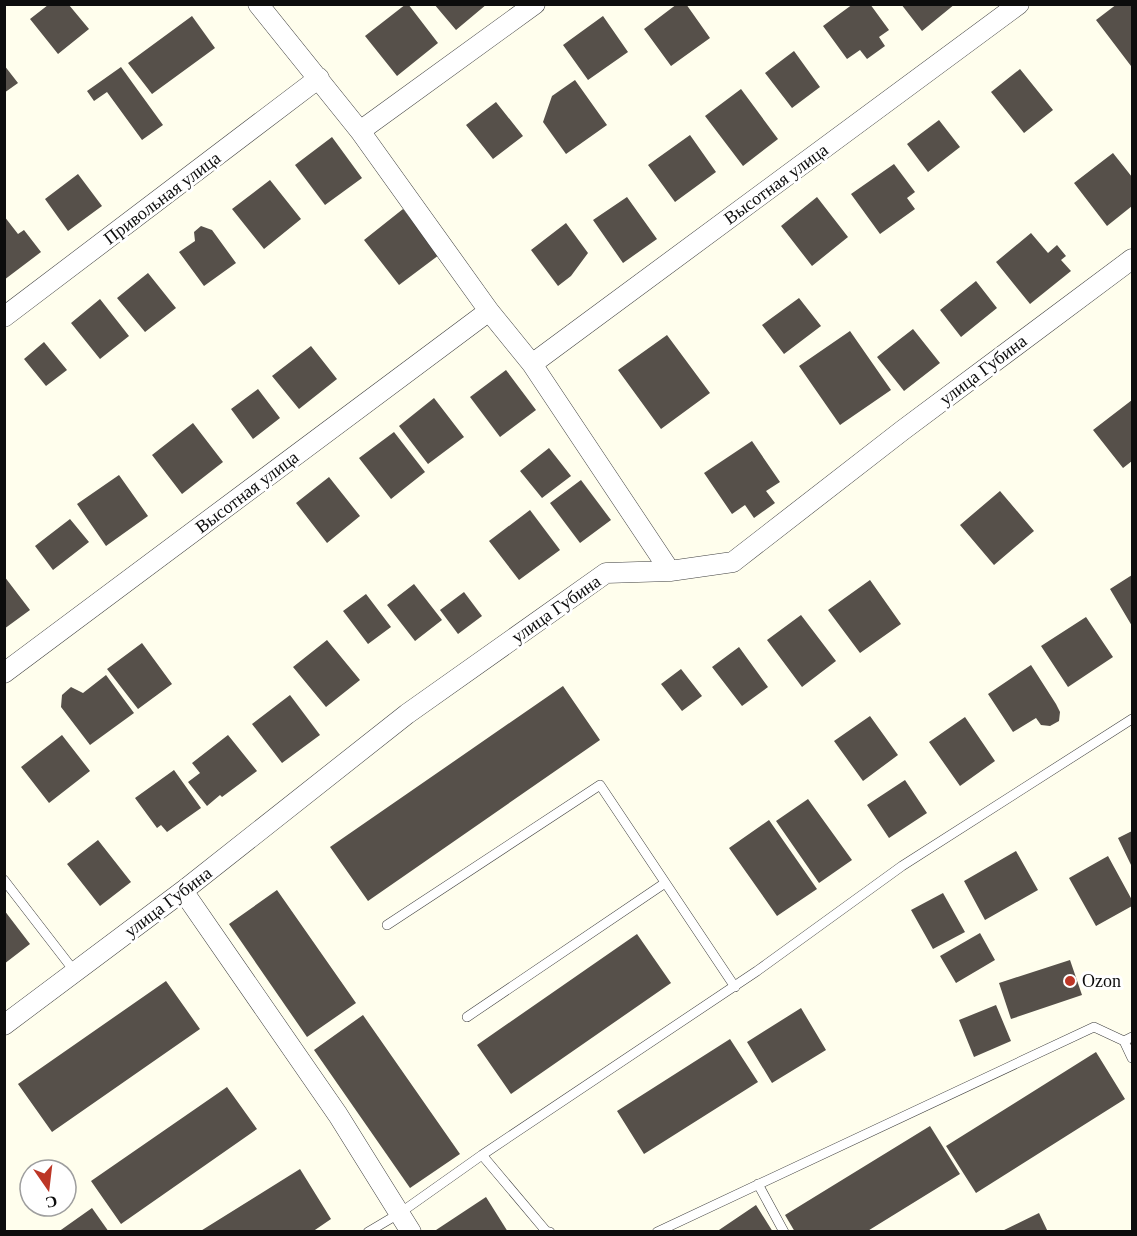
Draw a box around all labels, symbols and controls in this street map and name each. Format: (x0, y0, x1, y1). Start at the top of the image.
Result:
street label: Высотная улица (720, 140, 832, 228)
street label: Привольная улица (100, 148, 224, 248)
street label: улица Губина (936, 331, 1030, 409)
street label: Высотная улица (192, 447, 302, 537)
street label: улица Губина (508, 571, 604, 647)
street label: улица Губина (121, 863, 215, 941)
place label: Ozon (1082, 971, 1121, 991)
marker: Ozon (1063, 974, 1077, 988)
north arrow (18, 1158, 78, 1218)
text: С (44, 1192, 59, 1212)

